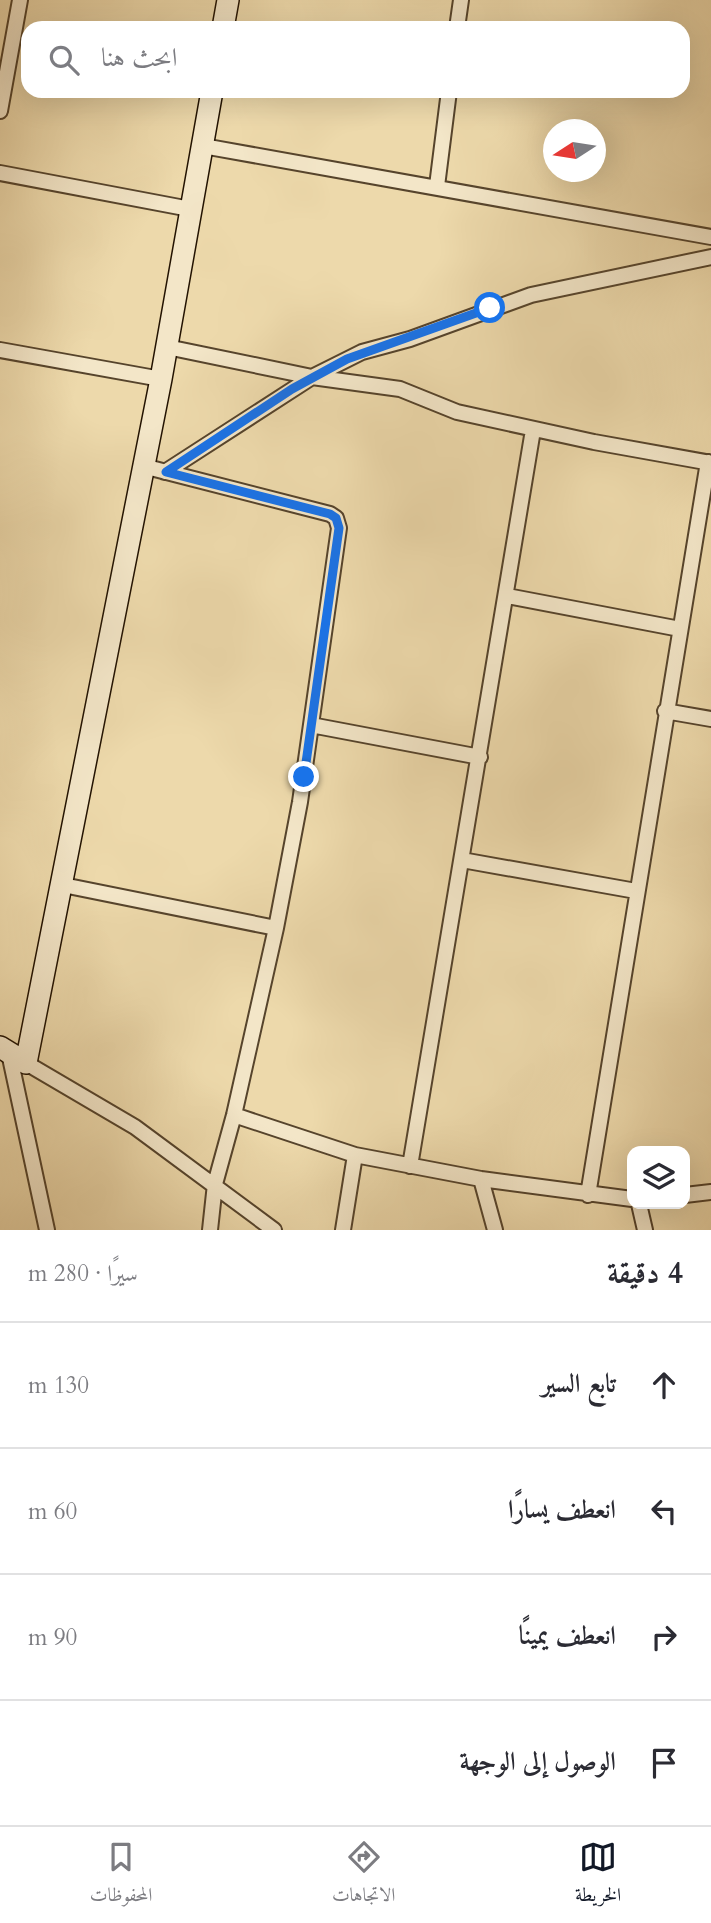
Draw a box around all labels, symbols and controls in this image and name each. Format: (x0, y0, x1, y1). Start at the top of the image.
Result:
search box (21, 21, 690, 98)
text: ابحث هنا (101, 40, 177, 75)
icon: search (45, 41, 83, 79)
north arrow (543, 119, 606, 182)
route start (474, 292, 505, 323)
route end (288, 761, 319, 792)
map controls (627, 1146, 690, 1209)
button: layers (627, 1146, 690, 1209)
text: 4 دقيقة (607, 1253, 683, 1294)
text: سيرًا · 280 m (28, 1258, 138, 1289)
text: تابع السير (541, 1366, 616, 1401)
icon: ahead (645, 1366, 683, 1404)
text: 130 m (28, 1370, 89, 1401)
text: انعطف يسارًا (508, 1492, 616, 1527)
icon: left (645, 1492, 683, 1530)
text: 60 m (28, 1496, 77, 1527)
text: انعطف يمينًا (518, 1618, 616, 1653)
icon: right (645, 1618, 683, 1656)
text: 90 m (28, 1622, 77, 1653)
text: الوصول إلى الوجهة (460, 1744, 616, 1779)
icon: arrive (645, 1744, 683, 1782)
tab: المحفوظات (90, 1838, 152, 1913)
tab: الاتجاهات (332, 1838, 395, 1913)
tab: الخريطة (575, 1838, 621, 1913)

